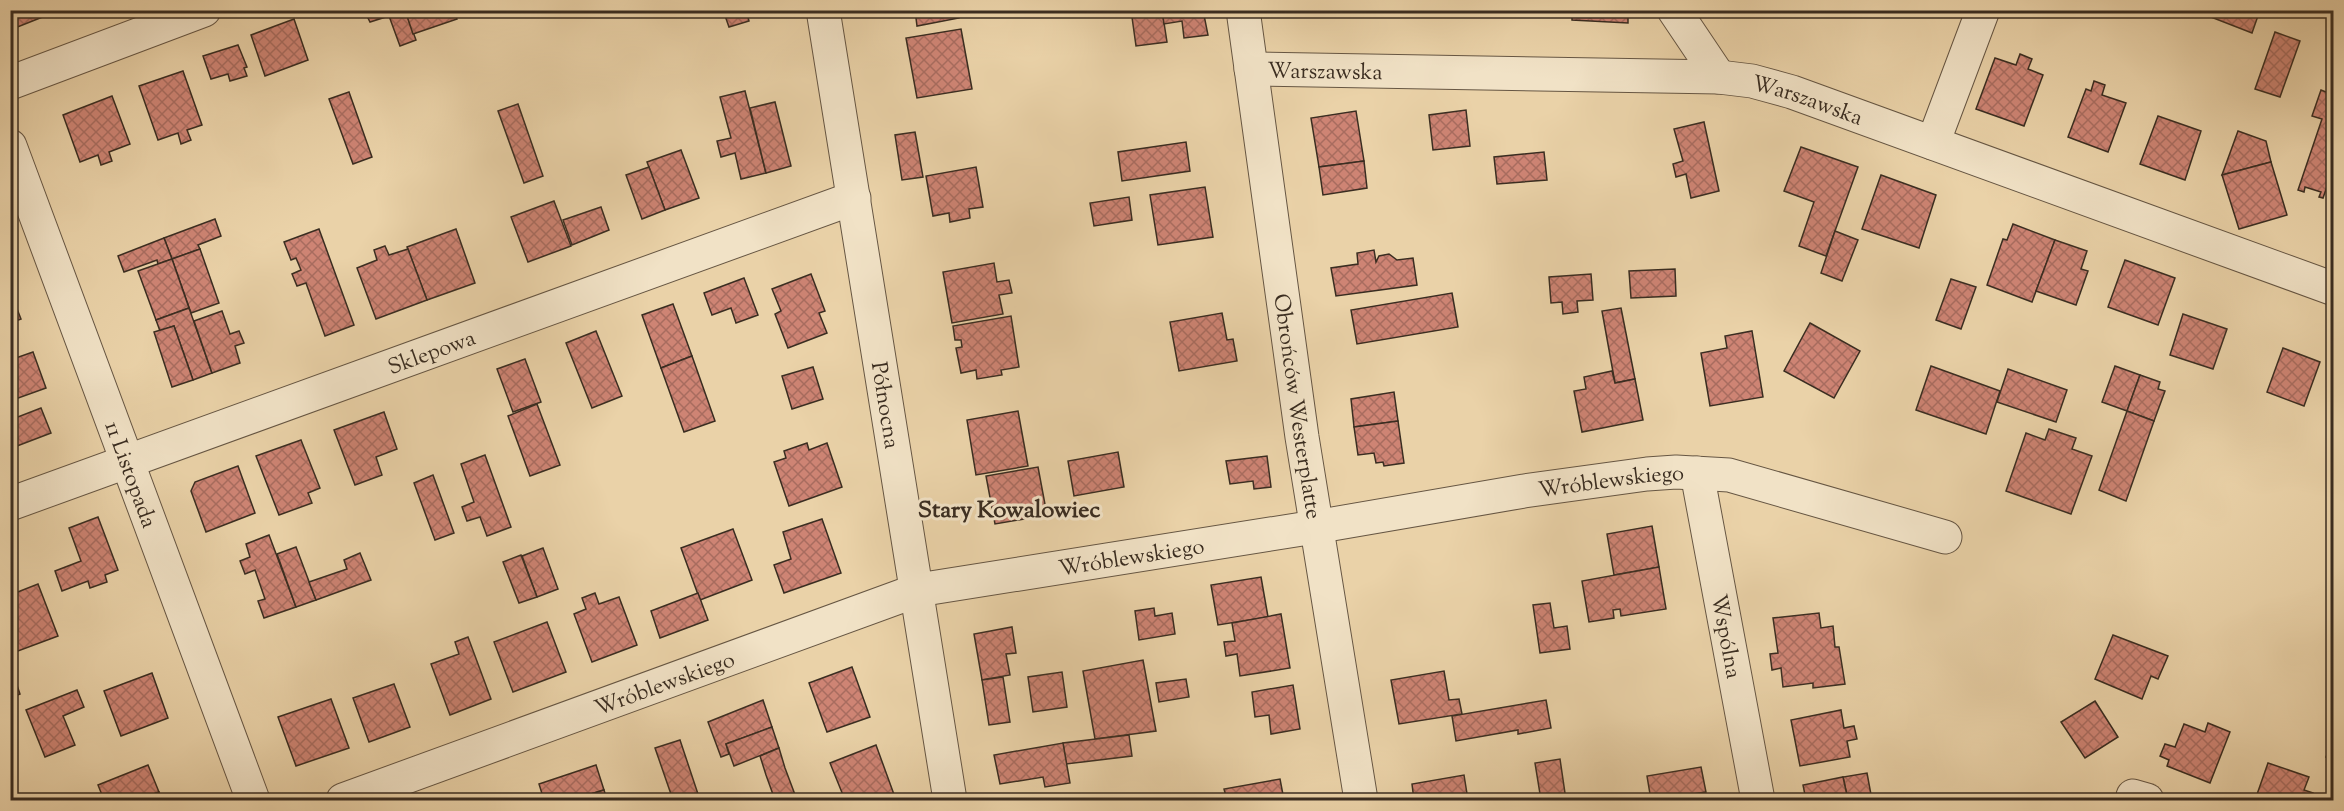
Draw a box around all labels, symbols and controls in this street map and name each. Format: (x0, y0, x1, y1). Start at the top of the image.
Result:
street label: Warszawska (1267, 56, 1383, 90)
street label: Warszawska (1748, 69, 1867, 135)
street label: Obrońców Westerplatte (1263, 292, 1328, 522)
street label: Sklepowa (384, 323, 481, 385)
street label: Północna (861, 360, 906, 451)
street label: 11 Listopada (95, 417, 164, 533)
street label: Wróblewskiego (1536, 459, 1685, 508)
district label: Stary Kowalowiec (918, 494, 1100, 528)
street label: Wróblewskiego (1056, 532, 1207, 586)
street label: Wspólna (1701, 592, 1748, 682)
street label: Wróblewskiego (591, 645, 740, 726)

